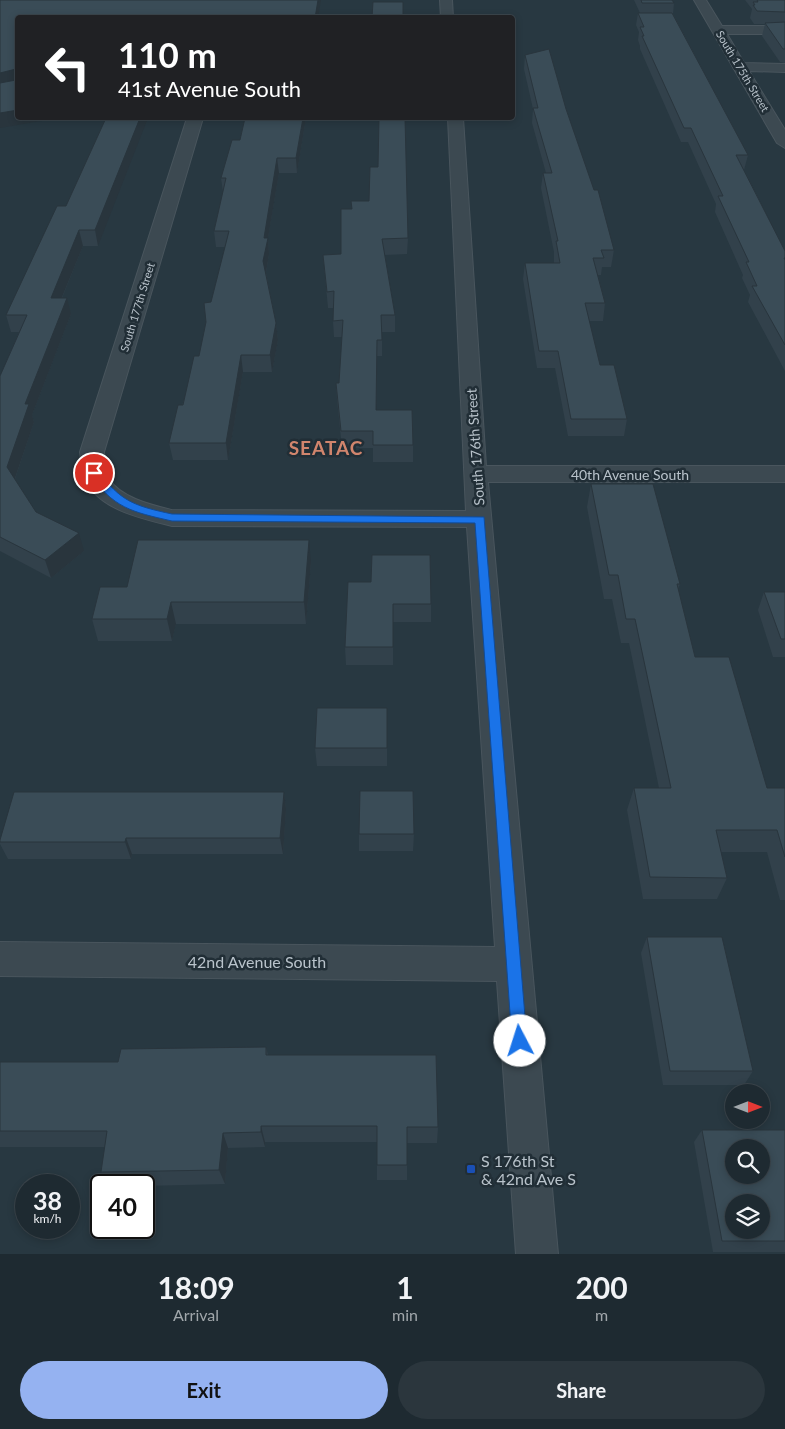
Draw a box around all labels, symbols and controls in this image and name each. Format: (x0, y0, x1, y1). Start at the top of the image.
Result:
street label: South 175th Street (714, 28, 772, 114)
text: 110 m (118, 33, 217, 75)
icon: left (35, 35, 100, 100)
text: 41st Avenue South (118, 75, 301, 102)
street label: South 177th Street (117, 261, 157, 353)
street label: South 176th Street (462, 388, 488, 506)
district label: SEATAC (289, 436, 363, 459)
pin (73, 452, 115, 494)
icon: arrive (80, 459, 108, 487)
street label: 40th Avenue South (571, 466, 689, 483)
street label: 42nd Avenue South (188, 952, 326, 971)
position arrow (493, 1014, 545, 1066)
north arrow (725, 1084, 770, 1129)
map controls (725, 1084, 770, 1239)
button: search (725, 1139, 770, 1184)
place label: S 176th St & 42nd Ave S (481, 1151, 576, 1188)
marker: S 176th St & 42nd Ave S (465, 1163, 477, 1175)
speed limit sign: 40 (90, 1174, 155, 1239)
text: 38 (33, 1185, 62, 1215)
button: layers (725, 1194, 770, 1239)
text: km/h (33, 1211, 62, 1226)
text: 18:09 (157, 1269, 235, 1305)
text: 1 (396, 1269, 414, 1305)
text: 200 (575, 1269, 628, 1305)
text: Arrival (173, 1305, 219, 1324)
text: min (392, 1305, 418, 1324)
text: m (595, 1305, 608, 1324)
button: Exit (20, 1361, 388, 1419)
button: Share (398, 1361, 765, 1419)

